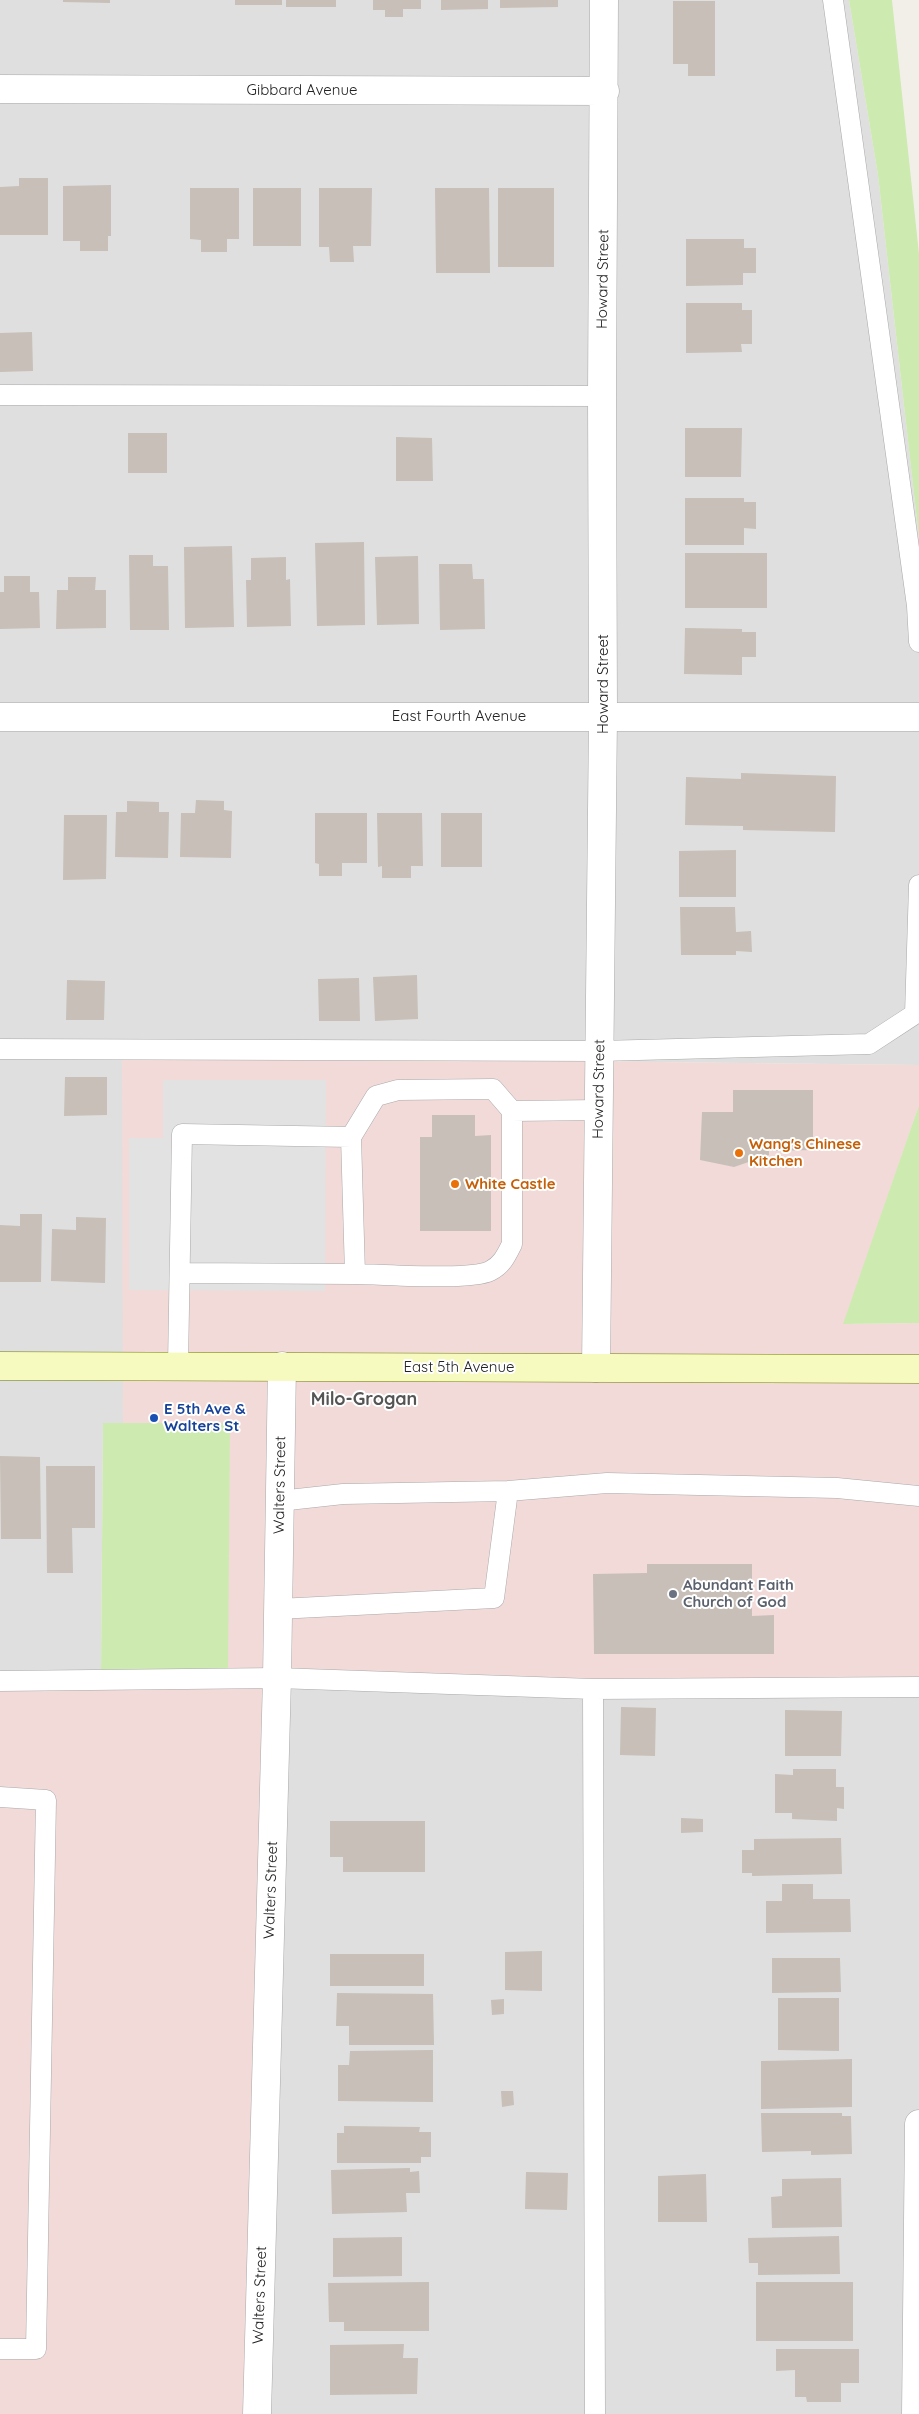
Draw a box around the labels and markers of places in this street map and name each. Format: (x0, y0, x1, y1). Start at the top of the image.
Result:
place label: Wang's Chinese Kitchen (749, 1135, 861, 1170)
marker: Wang's Chinese Kitchen (733, 1147, 745, 1159)
place label: White Castle (465, 1175, 556, 1193)
marker: White Castle (449, 1178, 461, 1190)
place label: E 5th Ave & Walters St (164, 1400, 246, 1435)
marker: E 5th Ave & Walters St (148, 1412, 160, 1424)
place label: Abundant Faith Church of God (683, 1576, 794, 1611)
marker: Abundant Faith Church of God (667, 1588, 679, 1600)

